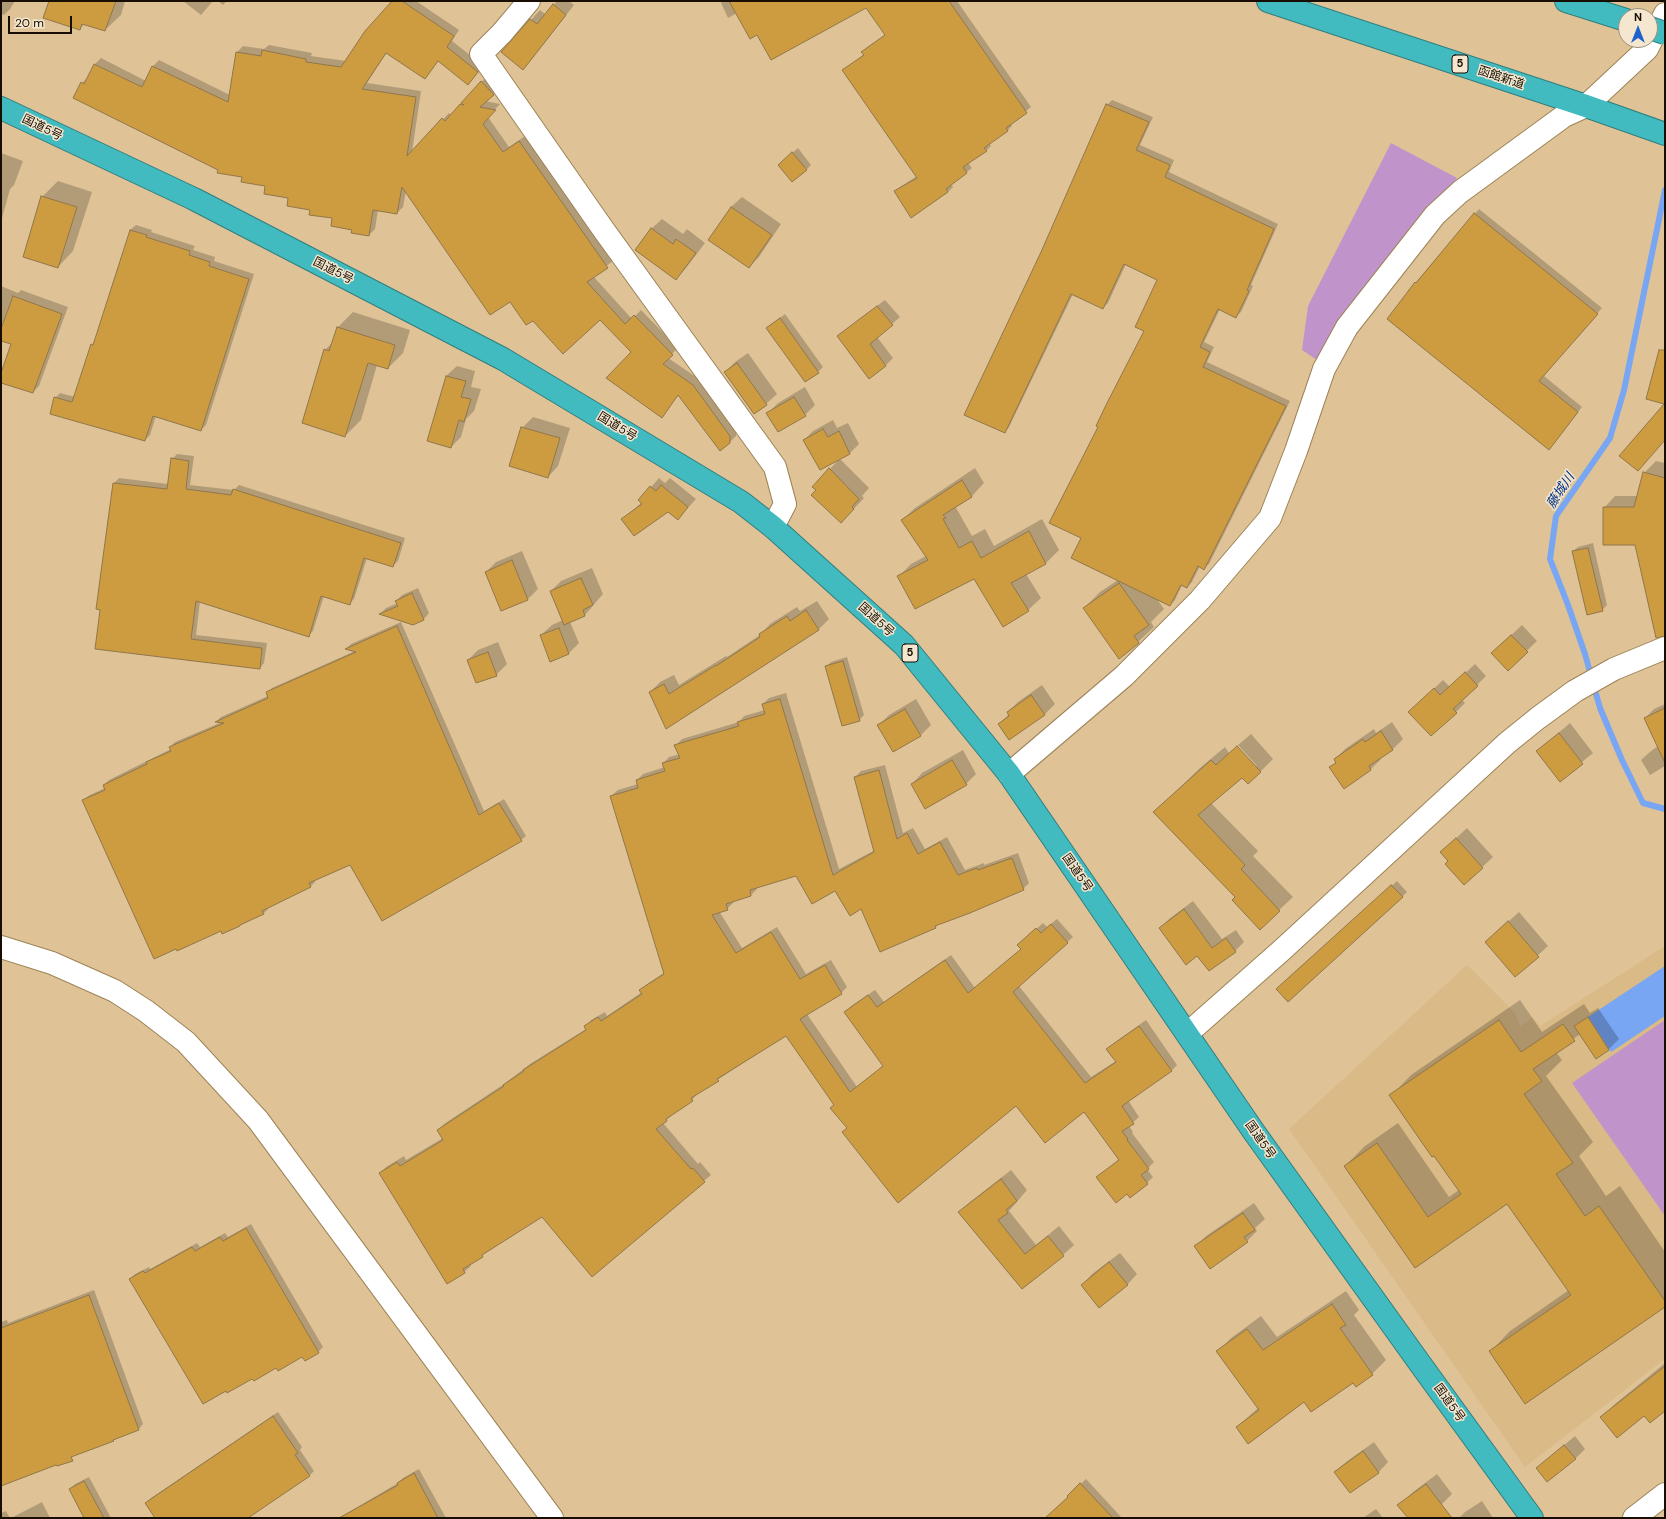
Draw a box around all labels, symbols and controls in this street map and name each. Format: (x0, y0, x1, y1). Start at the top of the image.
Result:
scale bar (10, 8, 74, 34)
north arrow (1618, 8, 1658, 48)
text: N (1634, 10, 1642, 24)
text: 20 m (15, 15, 44, 31)
road number: 5 (1452, 55, 1468, 73)
street label: 函館新道 (1476, 64, 1526, 92)
street label: 国道5号 (19, 112, 65, 144)
street label: 国道5号 (310, 255, 356, 287)
street label: 国道5号 (595, 410, 639, 444)
water label: 藤城川 (1544, 470, 1578, 512)
street label: 国道5号 (855, 600, 897, 640)
road number: 5 (902, 644, 918, 662)
street label: 国道5号 (1059, 851, 1095, 895)
street label: 国道5号 (1242, 1118, 1278, 1162)
street label: 国道5号 (1430, 1381, 1468, 1425)

